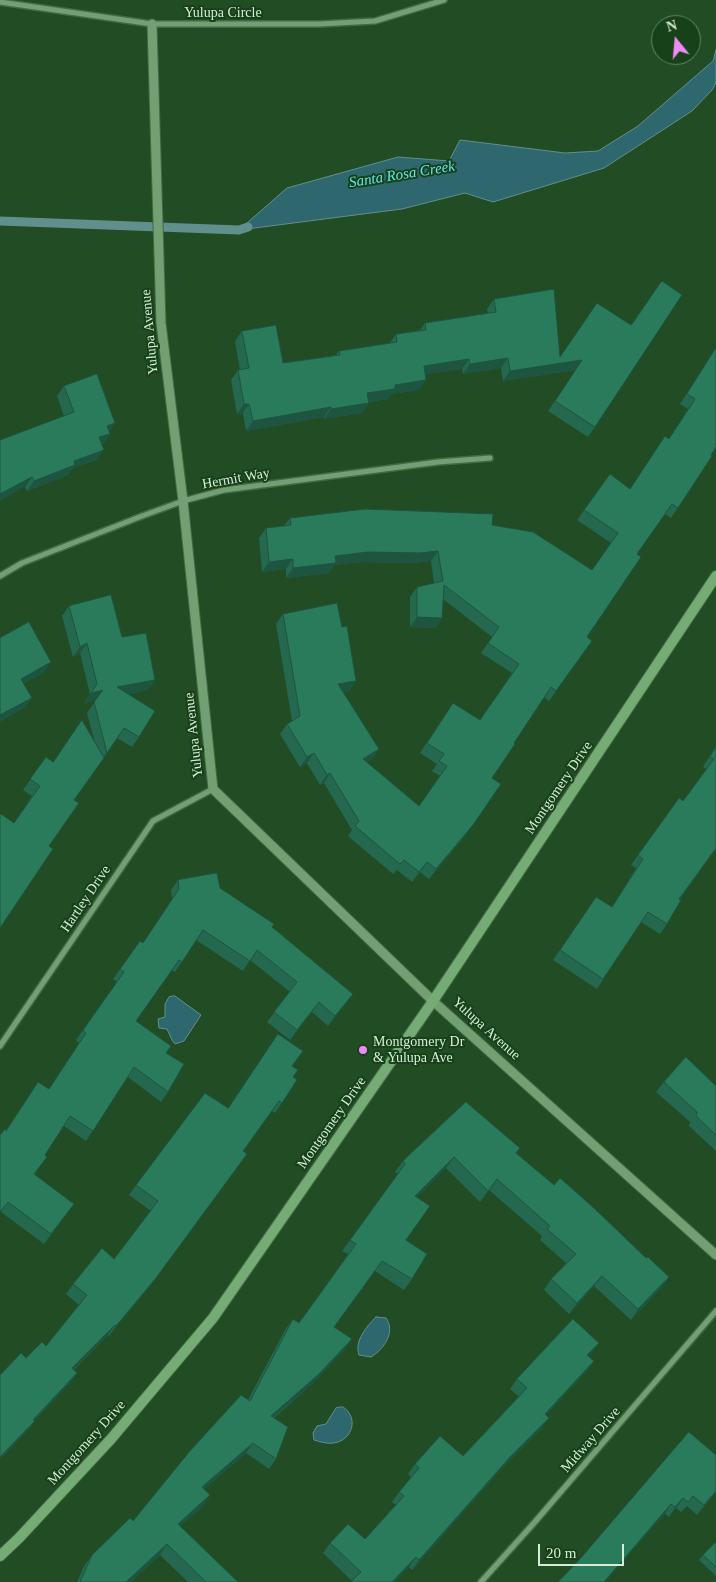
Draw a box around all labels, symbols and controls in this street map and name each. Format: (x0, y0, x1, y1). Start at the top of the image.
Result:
street label: Yulupa Circle (184, 5, 262, 21)
north arrow (651, 15, 701, 65)
text: N (665, 17, 679, 35)
water label: Santa Rosa Creek (348, 158, 456, 192)
street label: Yulupa Avenue (138, 289, 162, 375)
street label: Hermit Way (201, 465, 271, 493)
street label: Yulupa Avenue (181, 692, 207, 778)
street label: Montgomery Drive (522, 738, 596, 838)
street label: Hartley Drive (57, 862, 115, 936)
street label: Yulupa Avenue (449, 994, 523, 1064)
place label: Montgomery Dr & Yulupa Ave (373, 1034, 464, 1066)
marker: Montgomery Dr & Yulupa Ave (357, 1044, 369, 1056)
street label: Montgomery Drive (294, 1074, 370, 1172)
street label: Montgomery Drive (44, 1397, 130, 1489)
street label: Midway Drive (558, 1404, 624, 1476)
scale bar (541, 1534, 627, 1566)
text: 20 m (546, 1545, 576, 1561)

